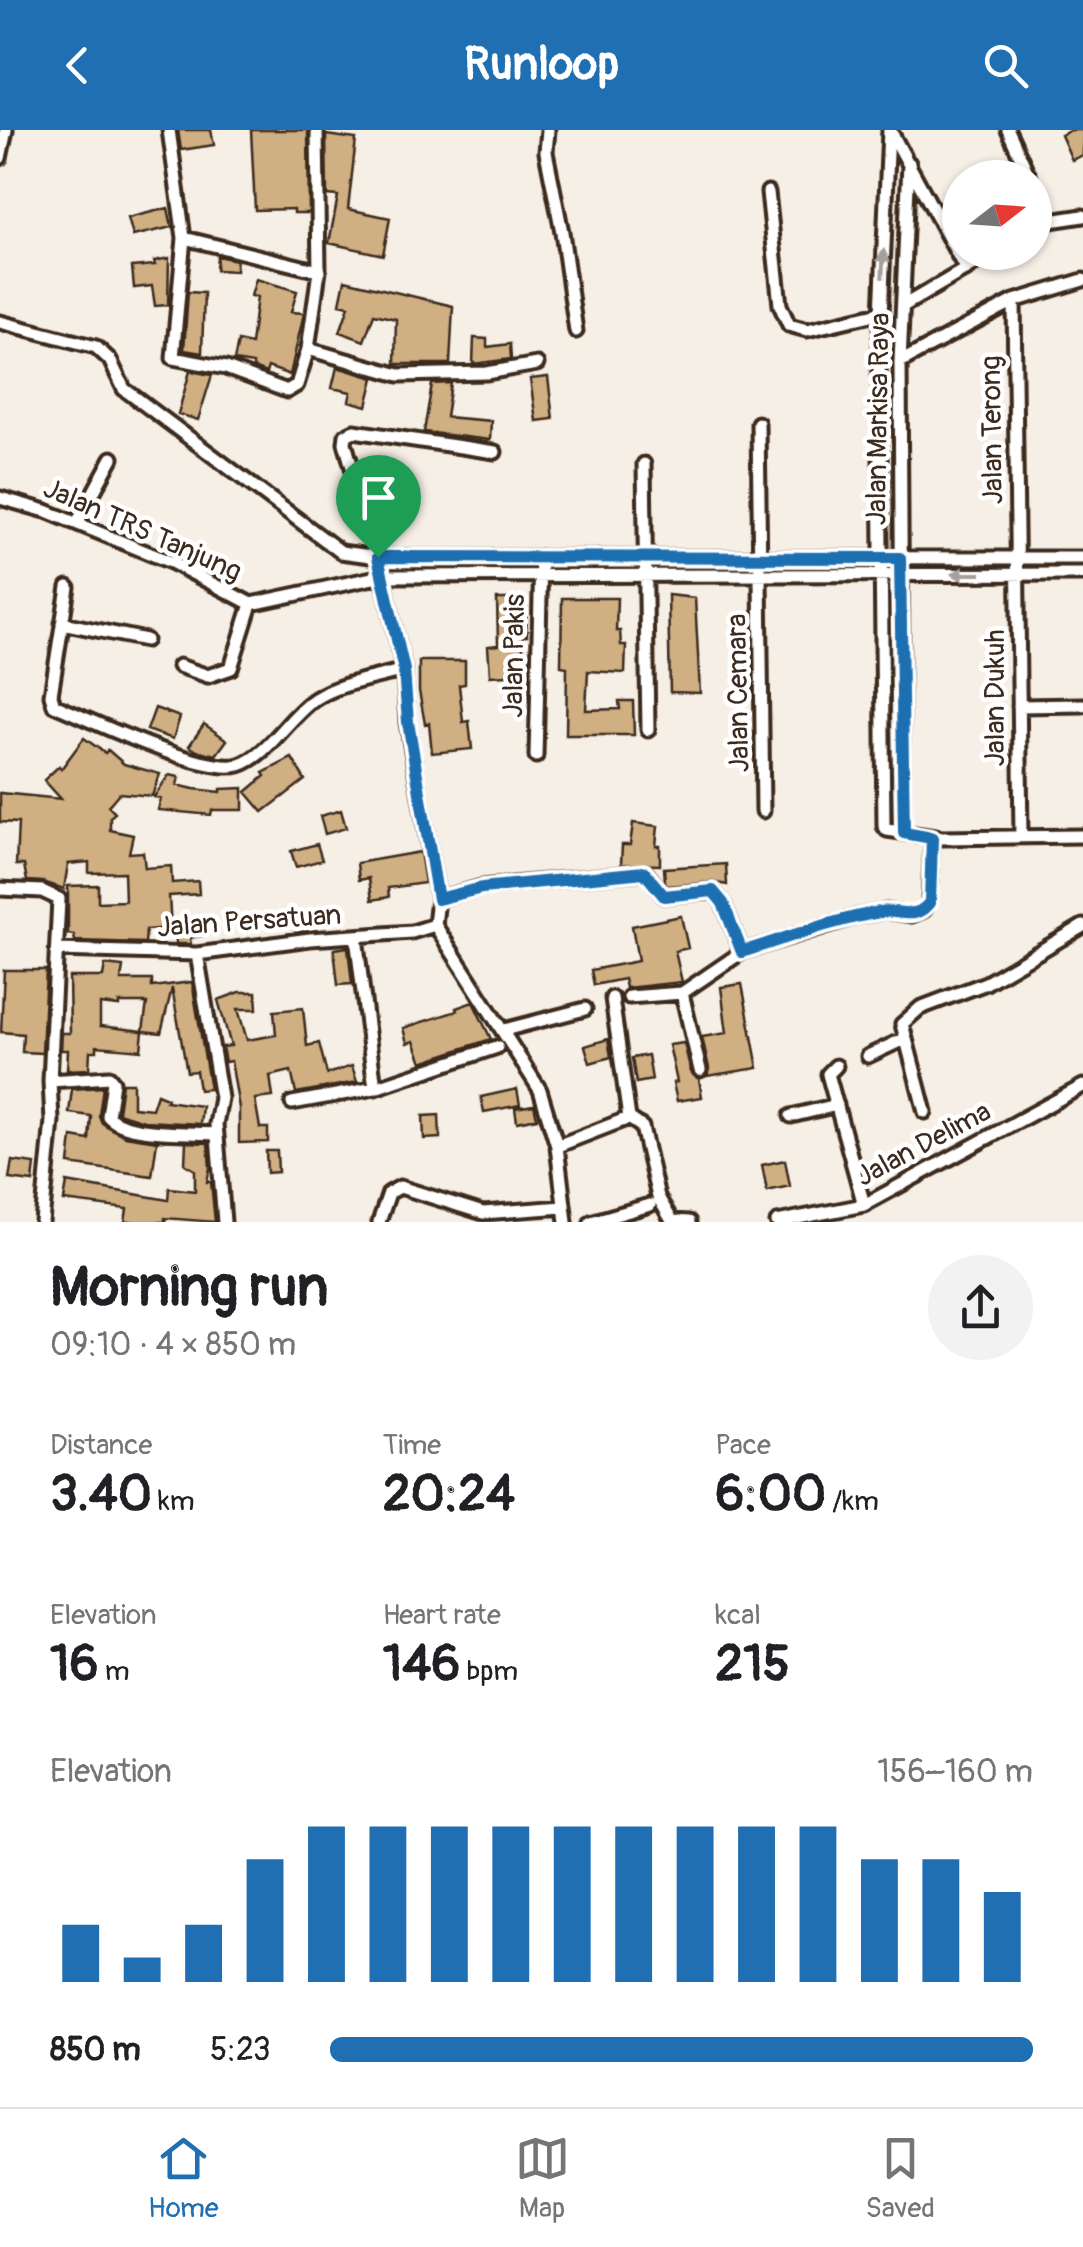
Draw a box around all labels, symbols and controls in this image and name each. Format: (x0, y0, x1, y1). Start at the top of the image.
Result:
text: Runloop (464, 37, 619, 93)
icon: back (50, 38, 105, 93)
icon: search (978, 38, 1033, 93)
north arrow (942, 160, 1052, 270)
map controls (942, 160, 1052, 270)
one-way arrow (875, 248, 891, 280)
street label: Jalan Markisa Raya (859, 312, 898, 526)
street label: Jalan Terong (974, 355, 1011, 505)
pin (336, 455, 421, 558)
icon: arrive (351, 470, 406, 525)
street label: Jalan TRS Tanjung (38, 471, 247, 590)
one-way arrow (949, 566, 981, 582)
street label: Jalan Pakis (496, 593, 533, 718)
street label: Jalan Cemara (720, 613, 757, 773)
street label: Jalan Dukuh (978, 629, 1013, 767)
street label: Jalan Persatuan (156, 898, 342, 945)
street label: Jalan Delima (850, 1094, 997, 1194)
text: Morning run (50, 1253, 328, 1322)
button: share (928, 1255, 1033, 1360)
text: 09:10 · 4 × 850 m (50, 1325, 296, 1365)
text: Distance (50, 1428, 152, 1463)
text: Time (383, 1428, 441, 1463)
text: Pace (715, 1428, 771, 1463)
text: 3.40 (50, 1463, 152, 1526)
text: 20:24 (383, 1463, 515, 1526)
text: 6:00 (715, 1463, 826, 1526)
text: km (152, 1484, 195, 1519)
text: /km (826, 1484, 879, 1519)
text: Elevation (50, 1598, 157, 1633)
text: Heart rate (383, 1598, 501, 1633)
text: kcal (715, 1598, 761, 1633)
text: 16 (50, 1633, 99, 1696)
text: 146 (383, 1633, 460, 1696)
text: 215 (715, 1633, 790, 1696)
text: m (99, 1654, 130, 1689)
text: bpm (460, 1654, 518, 1689)
text: Elevation (50, 1752, 172, 1792)
text: 156–160 m (877, 1752, 1033, 1792)
text: 850 m (50, 2030, 141, 2070)
text: 5:23 (210, 2030, 271, 2070)
tab: Home (148, 2131, 219, 2226)
tab: Map (515, 2131, 570, 2226)
tab: Saved (866, 2131, 935, 2226)

